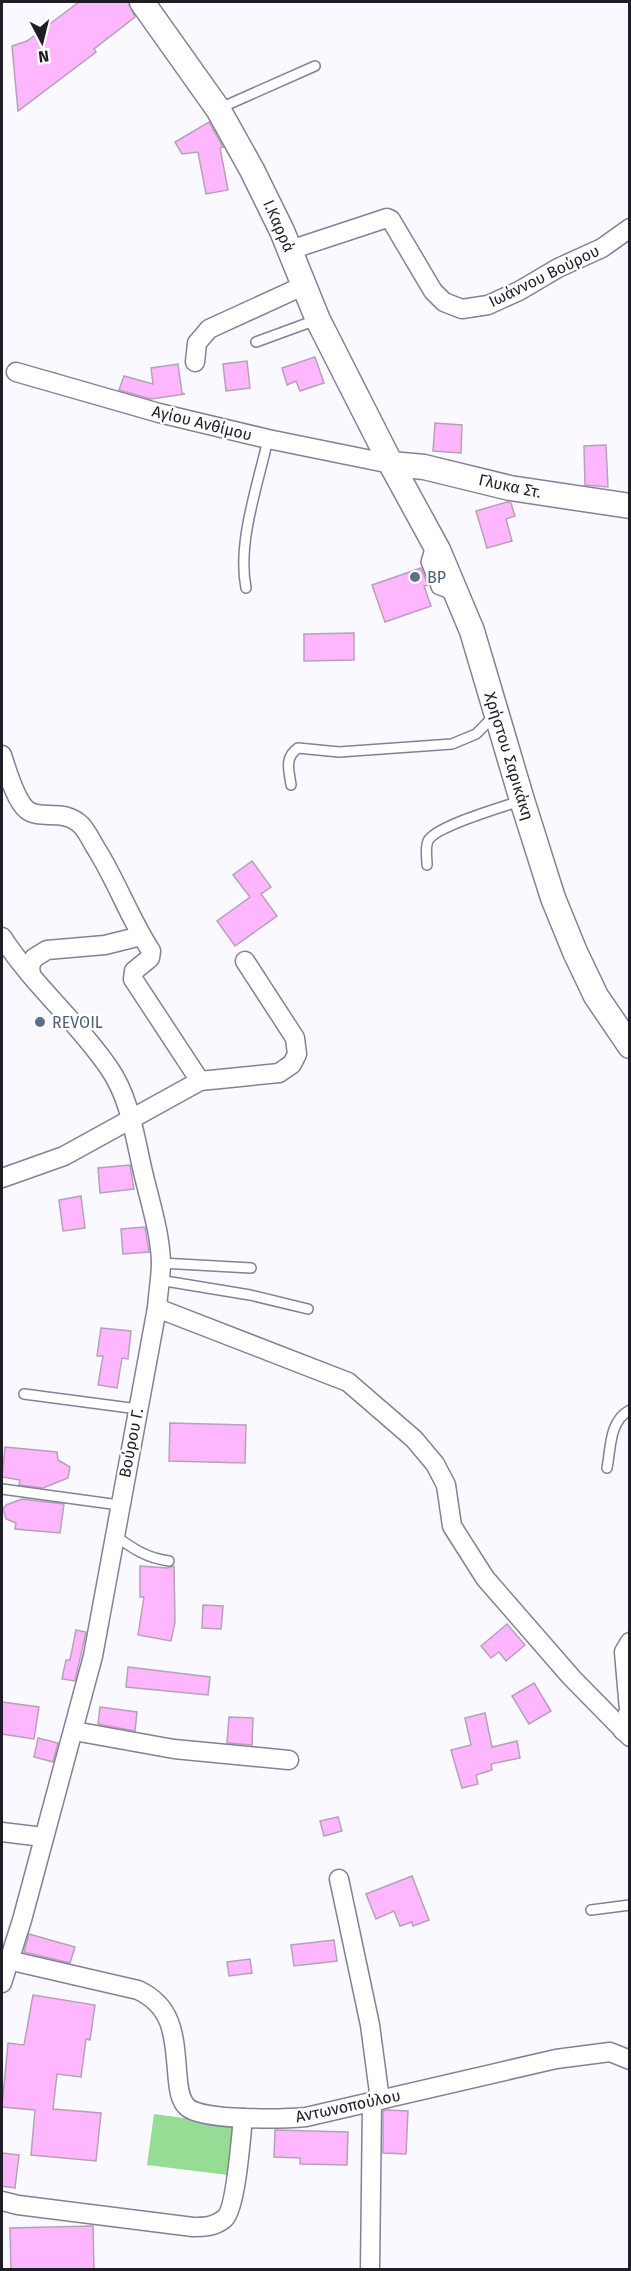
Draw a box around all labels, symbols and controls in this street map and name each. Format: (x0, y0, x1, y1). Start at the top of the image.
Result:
north arrow (12, 12, 72, 72)
text: N (37, 46, 50, 66)
street label: Ι.Καρρά (259, 197, 299, 255)
street label: Ιωάννου Βούρου (486, 241, 602, 311)
street label: Αγίου Ανθίμου (150, 401, 254, 445)
street label: Γλυκα Στ. (477, 470, 543, 502)
place label: BP (427, 568, 446, 587)
marker: BP (408, 570, 422, 584)
street label: Χρήστου Σαρικάκη (480, 690, 538, 822)
place label: REVOIL (52, 1013, 103, 1032)
marker: REVOIL (33, 1015, 47, 1029)
street label: Βούρου Γ. (115, 1407, 147, 1479)
street label: Αντωνοπούλου (294, 2086, 402, 2126)

